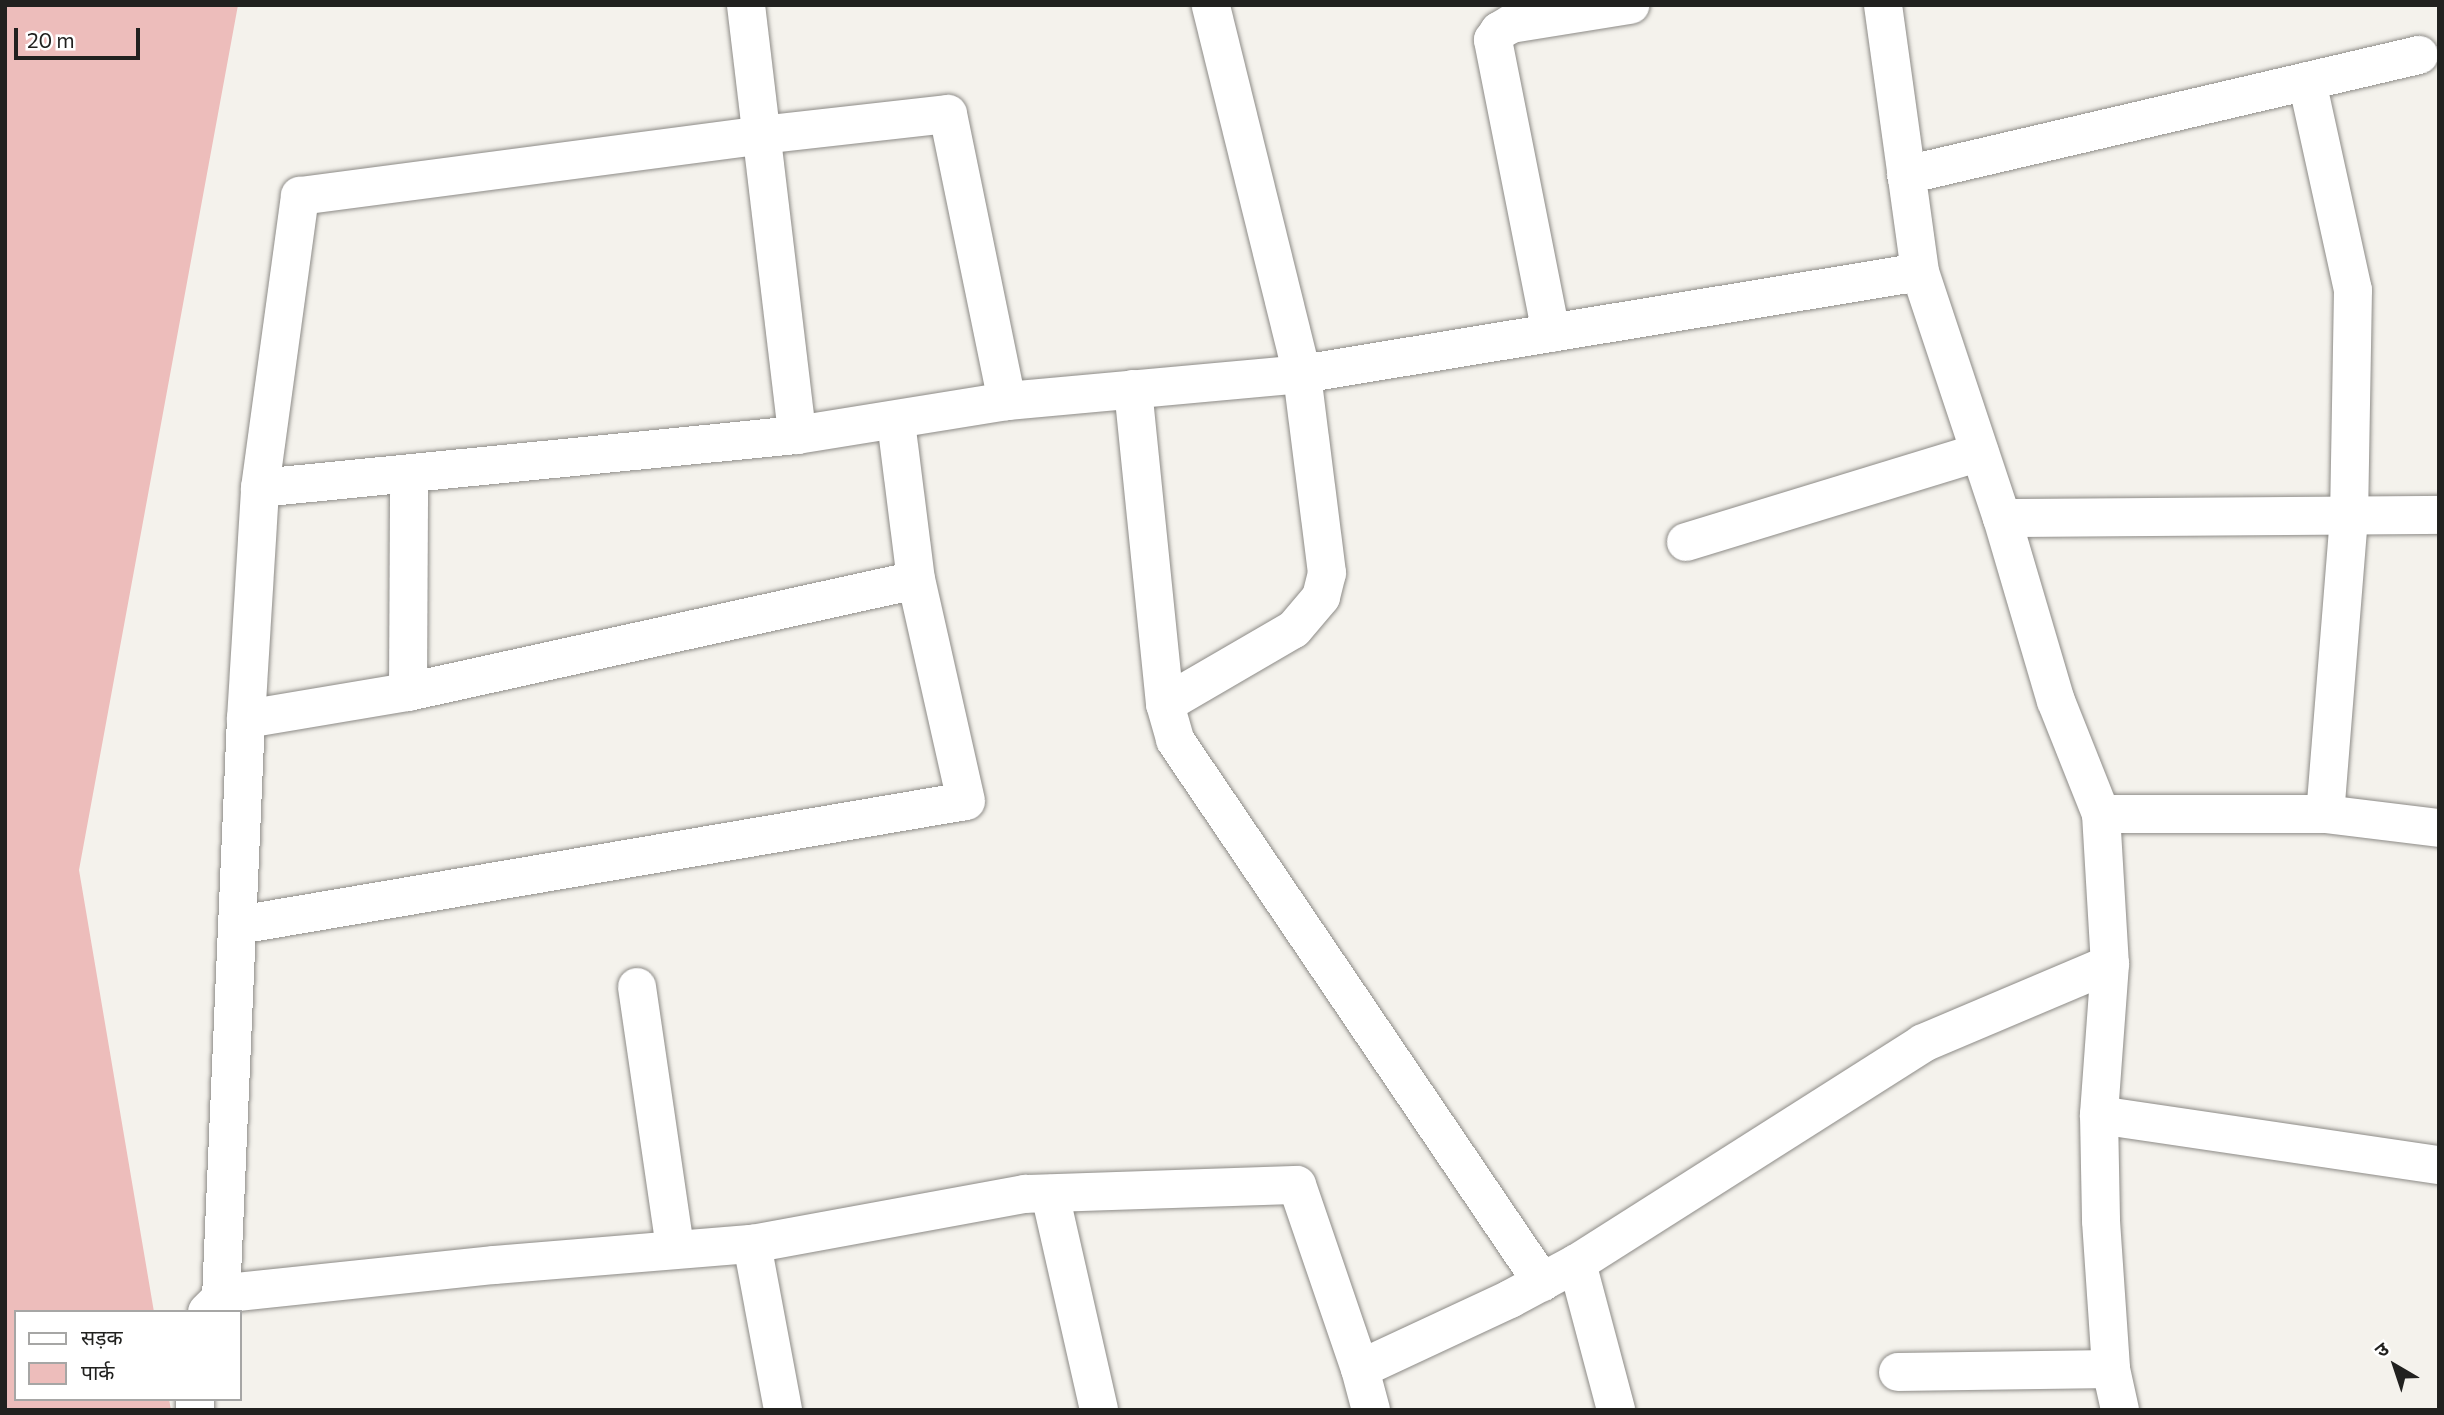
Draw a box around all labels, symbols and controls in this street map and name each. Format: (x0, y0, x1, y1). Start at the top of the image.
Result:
scale bar (18, 14, 144, 58)
text: 20 m (27, 27, 75, 52)
legend (14, 1310, 242, 1401)
text: सड़क (81, 1324, 123, 1349)
north arrow (2360, 1331, 2430, 1401)
text: उ (2370, 1337, 2393, 1362)
text: पार्क (81, 1359, 115, 1384)

